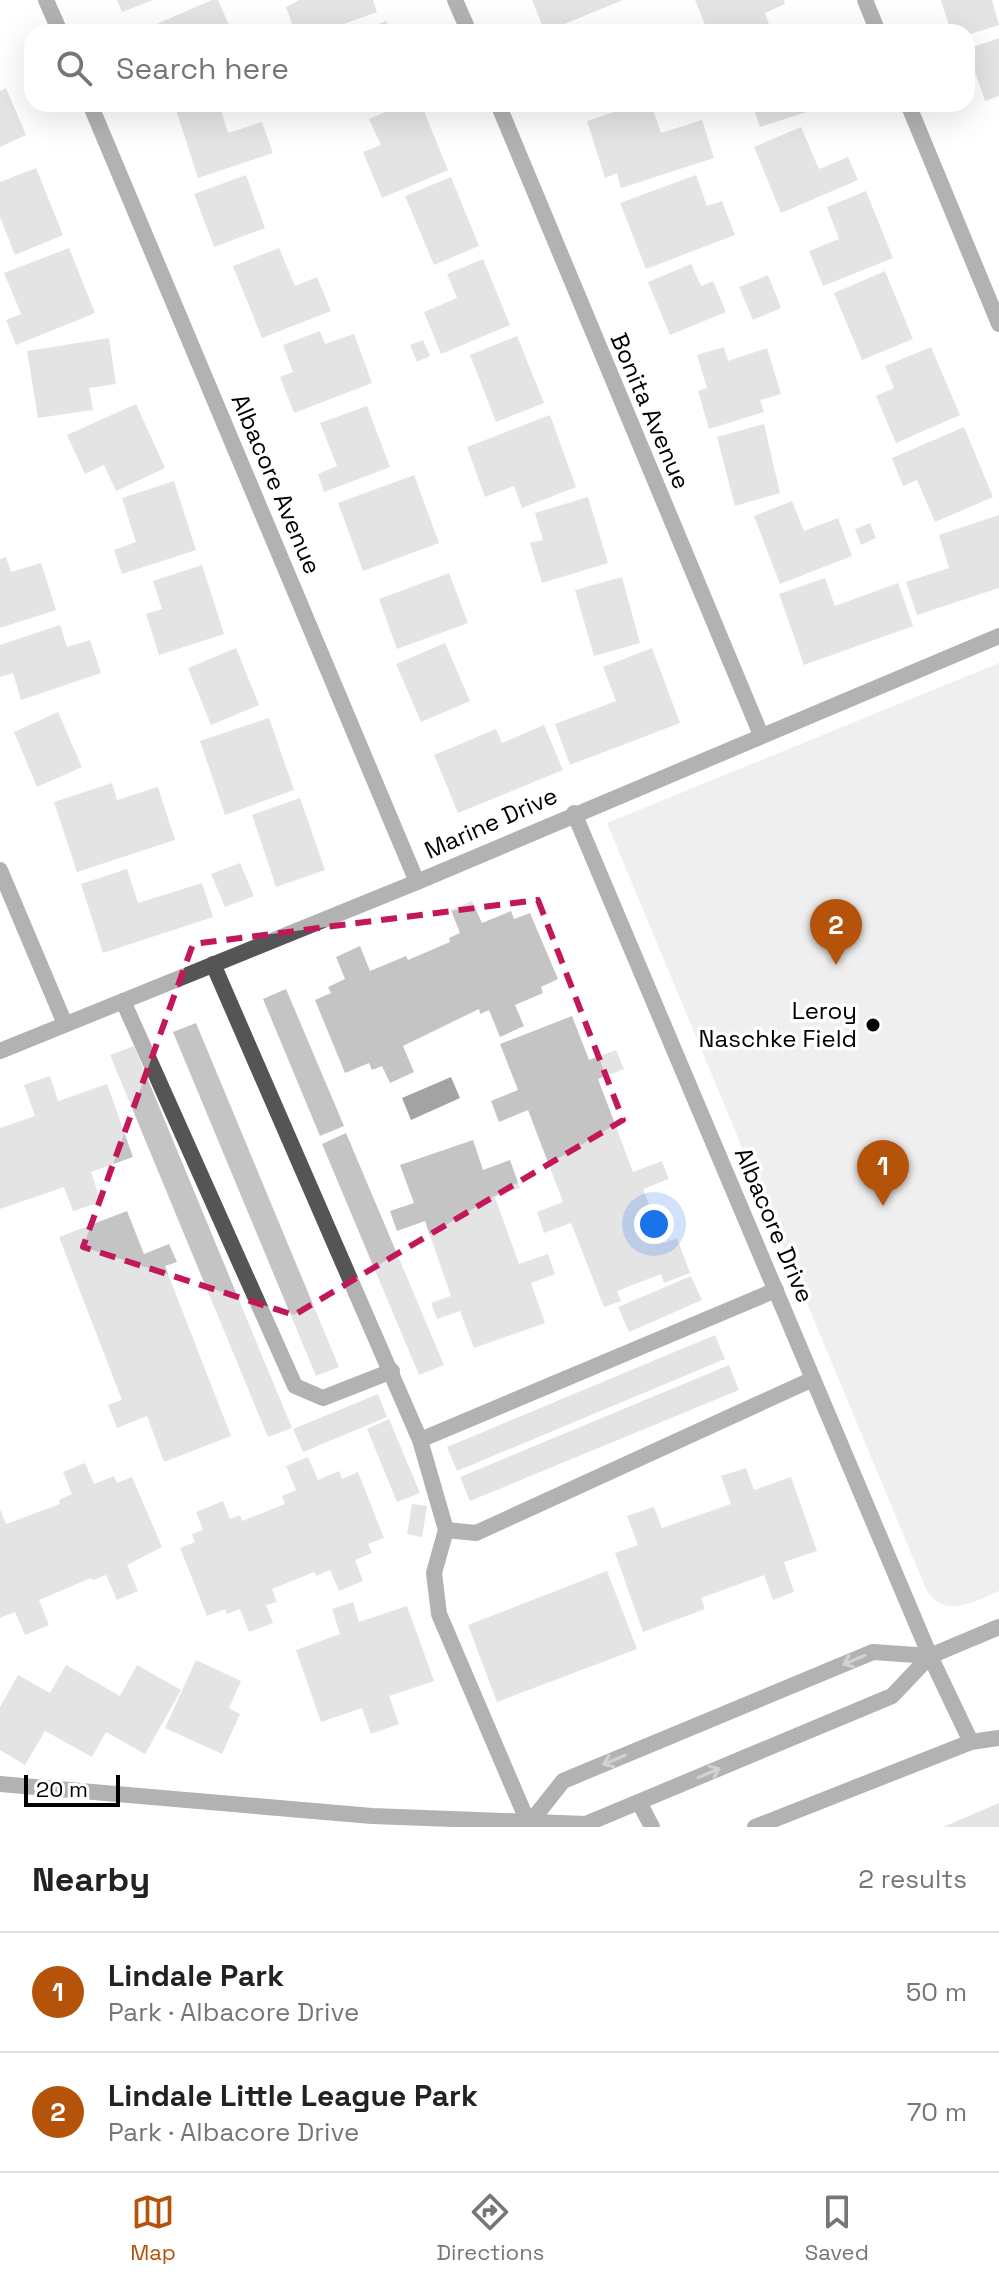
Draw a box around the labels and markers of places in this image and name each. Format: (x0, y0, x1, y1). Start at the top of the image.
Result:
pin: 2 (810, 899, 862, 965)
place label: Leroy Naschke Field (699, 995, 857, 1054)
marker: Leroy Naschke Field (864, 1016, 882, 1034)
pin: 1 (857, 1140, 909, 1206)

